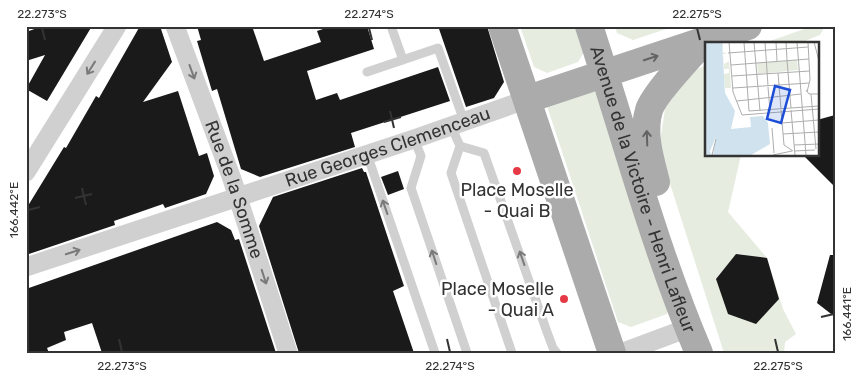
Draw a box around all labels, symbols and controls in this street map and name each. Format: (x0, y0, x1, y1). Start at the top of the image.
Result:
text: 22.273°S (17, 7, 67, 21)
text: 22.274°S (344, 7, 394, 21)
text: 22.275°S (672, 7, 722, 21)
inset map (705, 42, 818, 156)
street label: Avenue de la Victoire - Henri Lafleur (585, 43, 701, 336)
one-way arrow (643, 53, 659, 63)
one-way arrow (86, 60, 96, 74)
one-way arrow (188, 64, 197, 79)
street label: Rue Georges Clemenceau (282, 102, 493, 192)
street label: Rue de la Somme (200, 117, 268, 261)
one-way arrow (643, 131, 652, 147)
marker: Place Moselle - Quai B (511, 165, 523, 177)
place label: Place Moselle - Quai B (460, 179, 574, 222)
text: 166.442°E (7, 182, 21, 238)
one-way arrow (380, 199, 390, 215)
one-way arrow (64, 246, 80, 256)
one-way arrow (428, 249, 438, 265)
one-way arrow (517, 250, 527, 266)
one-way arrow (260, 269, 269, 284)
place label: Place Moselle - Quai A (441, 278, 554, 321)
text: 166.441°E (840, 287, 854, 341)
marker: Place Moselle - Quai A (558, 293, 570, 305)
text: 22.273°S (97, 359, 147, 373)
text: 22.274°S (425, 359, 475, 373)
text: 22.275°S (753, 359, 803, 373)

